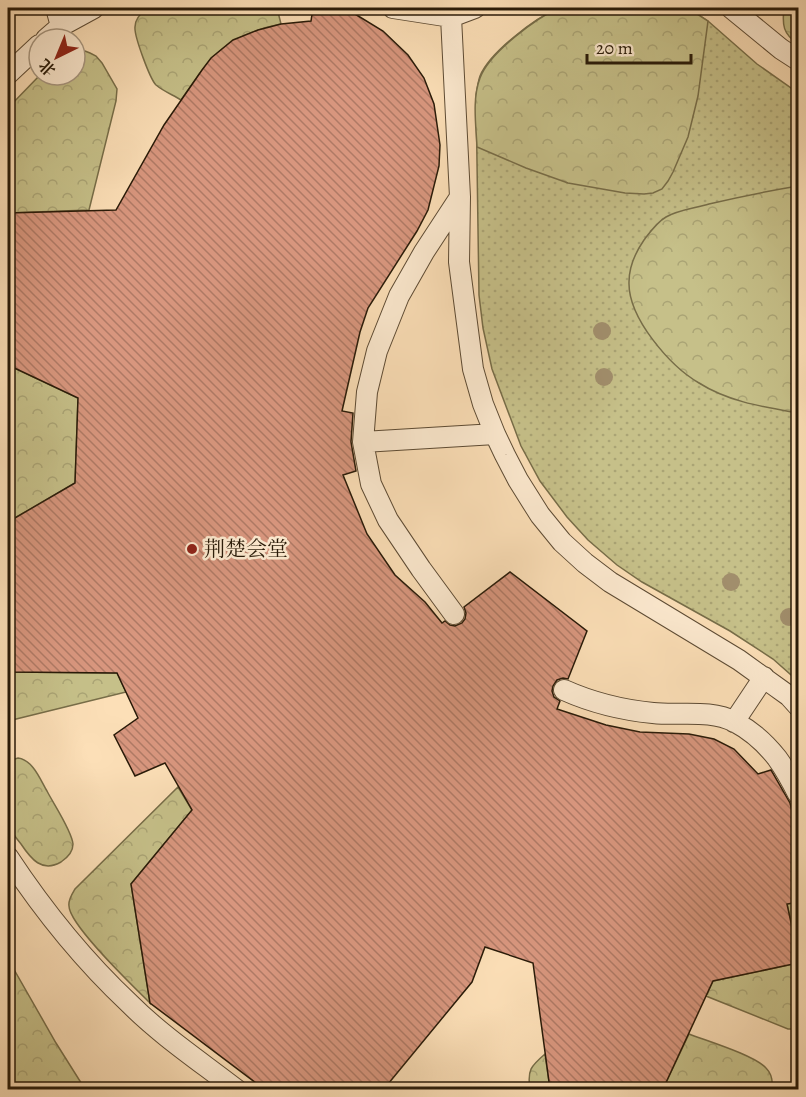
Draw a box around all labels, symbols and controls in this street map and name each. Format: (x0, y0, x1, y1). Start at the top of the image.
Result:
north arrow (27, 27, 87, 87)
scale bar (587, 27, 690, 65)
text: 20 m (596, 36, 633, 60)
text: 北 (34, 54, 61, 81)
place label: 荆楚会堂 (204, 535, 288, 563)
marker: 荆楚会堂 (185, 542, 199, 556)

